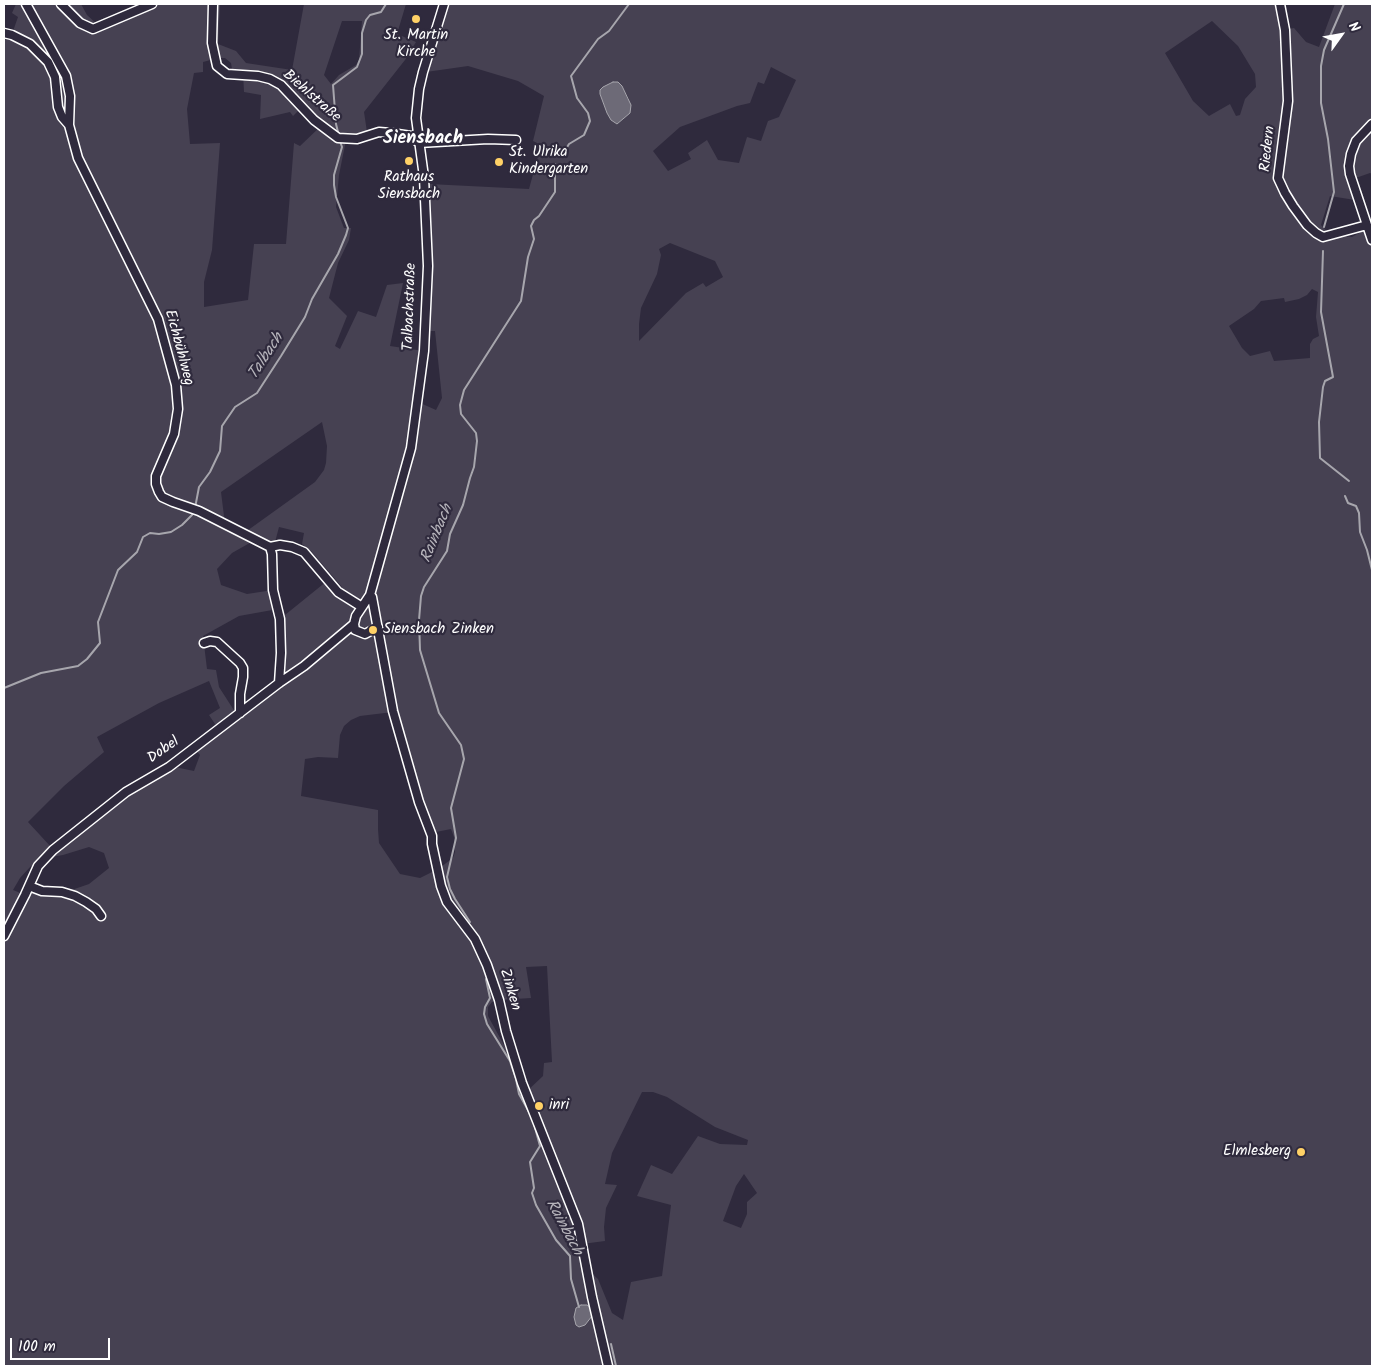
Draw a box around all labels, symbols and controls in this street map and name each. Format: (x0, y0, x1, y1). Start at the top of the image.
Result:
north arrow (1316, 10, 1366, 60)
marker: St. Martin Kirche (410, 13, 422, 25)
text: N (1342, 17, 1365, 37)
place label: St. Martin Kirche (384, 27, 448, 62)
street label: Biehlstraße (278, 67, 344, 127)
street label: Riedern (1258, 125, 1280, 173)
district label: Siensbach (383, 129, 463, 151)
place label: St. Ulrika Kindergarten (509, 144, 588, 179)
marker: Rathaus Siensbach (403, 155, 415, 167)
marker: St. Ulrika Kindergarten (493, 156, 505, 168)
place label: Rathaus Siensbach (378, 169, 440, 204)
street label: Talbachstraße (400, 263, 422, 351)
street label: Eichbühlweg (159, 308, 197, 388)
water label: Talbach (245, 330, 289, 384)
water label: Rainbach (418, 502, 458, 566)
place label: Siensbach Zinken (383, 621, 494, 639)
marker: Siensbach Zinken (367, 624, 379, 636)
street label: Dobel (145, 734, 183, 768)
street label: Zinken (494, 967, 524, 1013)
place label: inri (549, 1097, 569, 1115)
marker: inri (533, 1100, 545, 1112)
place label: Elmlesberg (1223, 1143, 1291, 1161)
marker: Elmlesberg (1295, 1146, 1307, 1158)
water label: Rainbach (540, 1197, 586, 1259)
scale bar (12, 1328, 112, 1360)
text: 100 m (18, 1335, 56, 1359)

